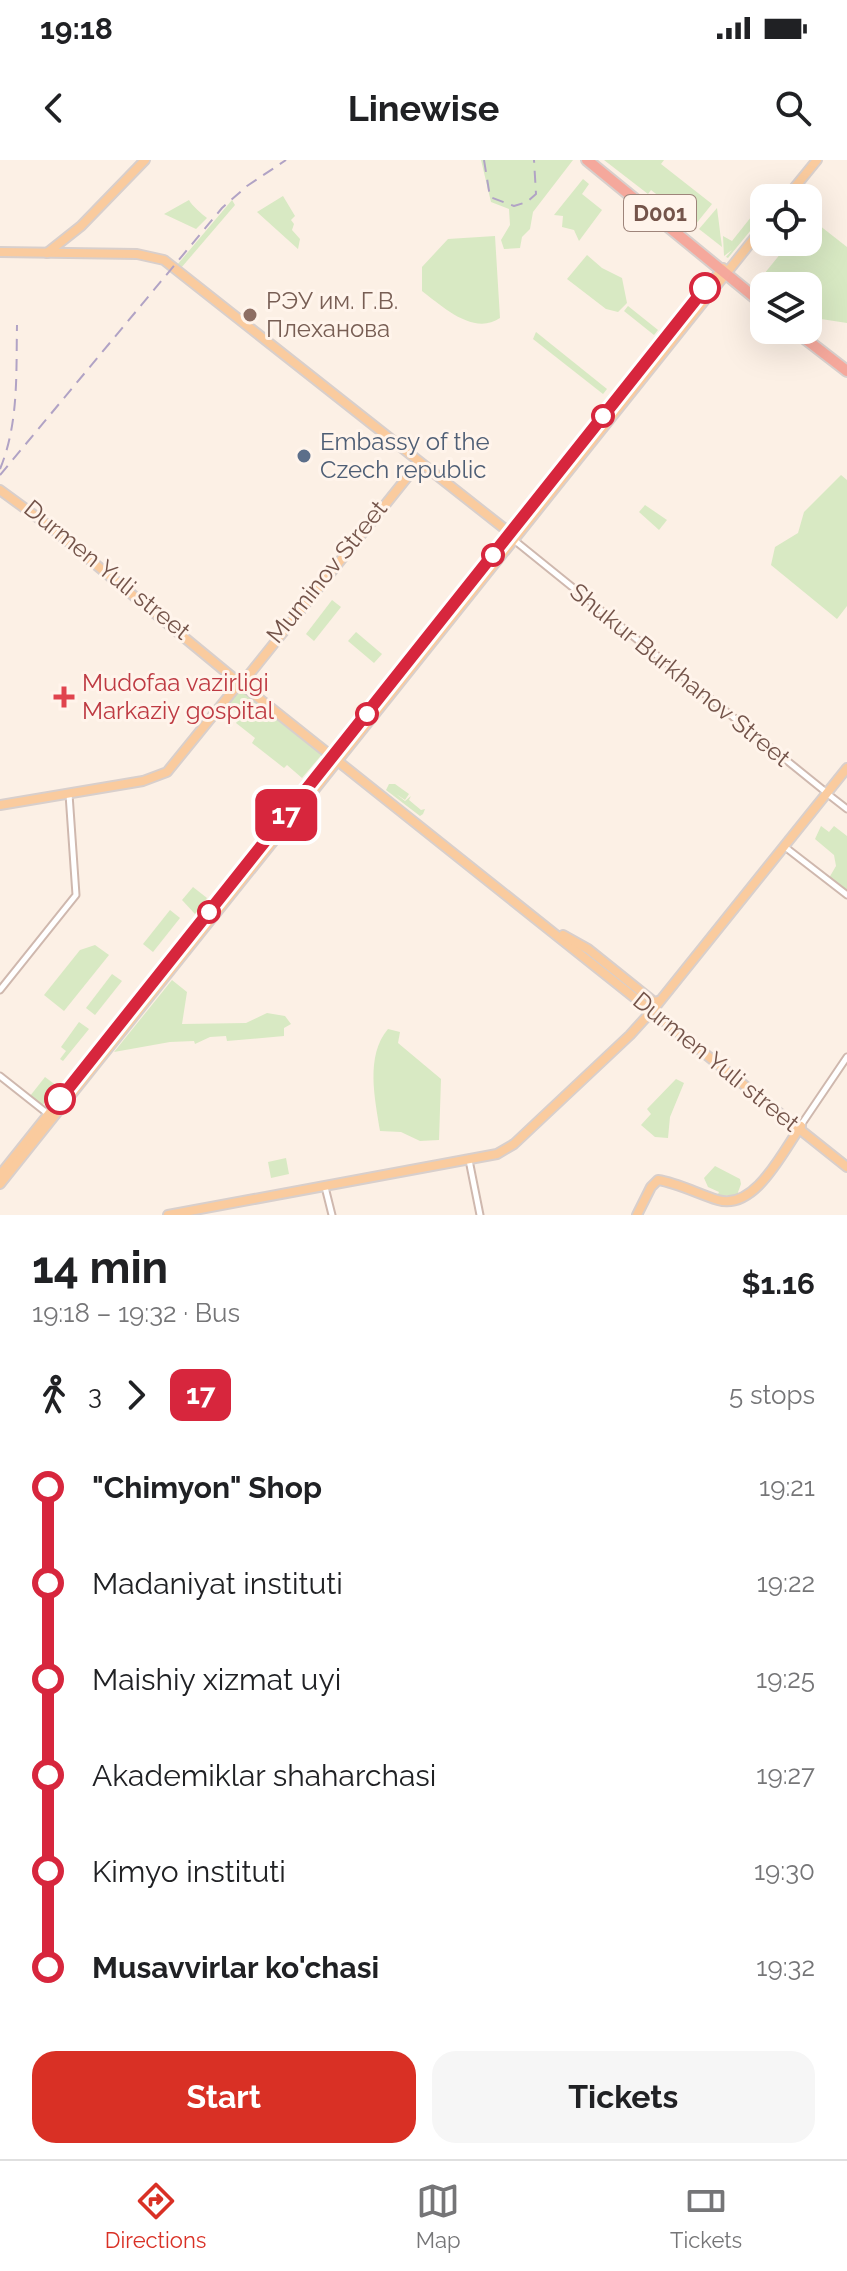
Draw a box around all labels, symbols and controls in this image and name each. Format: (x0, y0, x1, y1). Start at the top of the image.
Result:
text: 19:18 (40, 11, 113, 46)
icon: back (32, 86, 76, 130)
icon: search (771, 86, 815, 130)
text: Linewise (348, 87, 499, 129)
map controls (750, 184, 822, 344)
button: locate (750, 184, 822, 256)
road number: D001 (624, 195, 696, 231)
button: layers (750, 272, 822, 344)
unlabelled marker (690, 273, 720, 303)
place label: РЭУ им. Г.В. Плеханова (266, 286, 398, 343)
marker: РЭУ им. Г.В. Плеханова (241, 306, 259, 324)
unlabelled marker (592, 405, 614, 427)
place label: Embassy of the Czech republic (320, 427, 490, 484)
marker: Embassy of the Czech republic (295, 447, 313, 465)
street label: Durmen Yuli street (18, 494, 196, 645)
street label: Muminov Street (260, 494, 393, 649)
unlabelled marker (482, 544, 504, 566)
street label: Shukur Burkhanov Street (564, 577, 796, 772)
place label: Mudofaa vazirligi Markaziy gospital (82, 668, 275, 725)
marker: Mudofaa vazirligi Markaziy gospital (53, 686, 75, 708)
unlabelled marker (356, 703, 378, 725)
line badge: 17 (250, 789, 322, 841)
text: 17 (271, 798, 301, 831)
unlabelled marker (198, 901, 220, 923)
street label: Durmen Yuli street (627, 986, 805, 1137)
unlabelled marker (45, 1084, 75, 1114)
text: 14 min (32, 1242, 168, 1293)
text: $1.16 (741, 1266, 815, 1301)
text: 19:18 – 19:32 · Bus (32, 1298, 240, 1328)
icon: walk (32, 1373, 76, 1417)
icon: forward (114, 1373, 158, 1417)
text: 17 (186, 1378, 215, 1411)
text: 3 (88, 1380, 102, 1410)
text: 5 stops (729, 1380, 815, 1410)
text: "Chimyon" Shop (92, 1470, 322, 1505)
text: 19:21 (759, 1472, 815, 1502)
text: Madaniyat instituti (92, 1566, 343, 1601)
text: 19:22 (757, 1568, 815, 1598)
text: Maishiy xizmat uyi (92, 1662, 341, 1697)
text: 19:25 (756, 1664, 815, 1694)
text: Akademiklar shaharchasi (92, 1758, 436, 1793)
text: 19:27 (756, 1760, 815, 1790)
text: Kimyo instituti (92, 1854, 286, 1889)
text: 19:30 (754, 1856, 815, 1886)
text: Musavvirlar ko'chasi (92, 1950, 379, 1985)
text: 19:32 (756, 1952, 815, 1982)
button: Start (32, 2051, 416, 2143)
button: Tickets (432, 2051, 815, 2143)
tab: Directions (105, 2179, 206, 2253)
tab: Map (416, 2179, 461, 2253)
tab: Tickets (670, 2179, 742, 2253)

